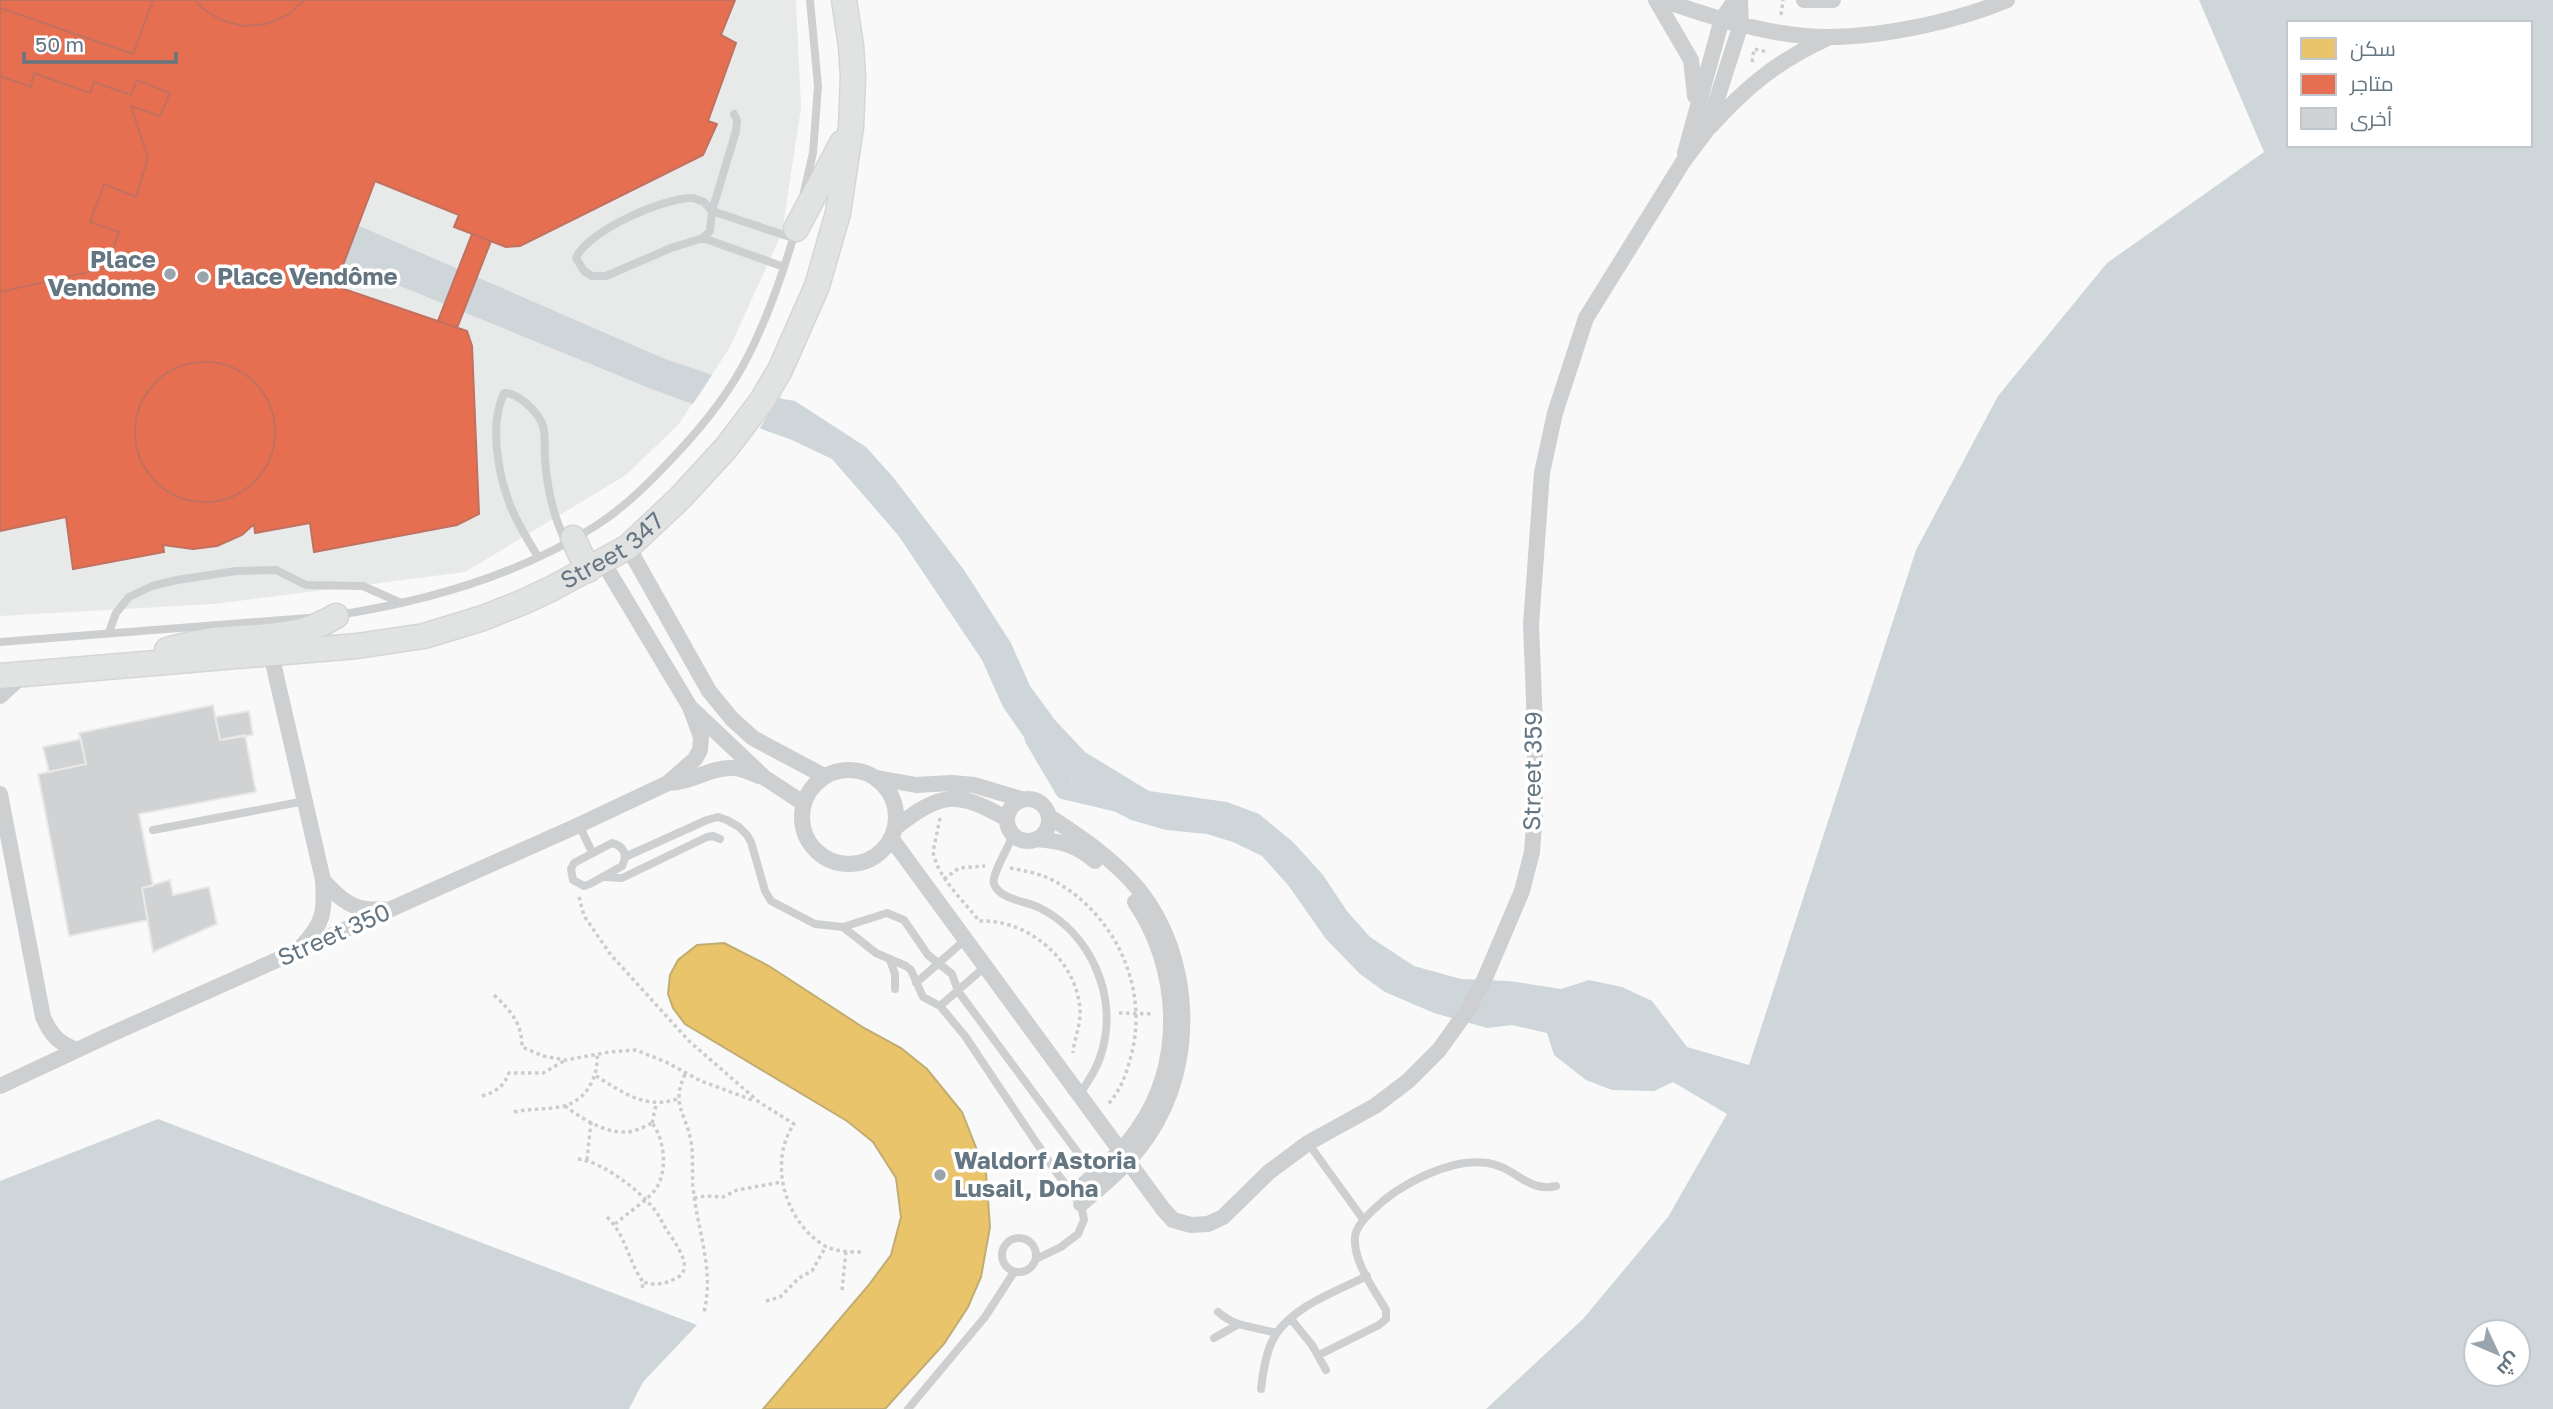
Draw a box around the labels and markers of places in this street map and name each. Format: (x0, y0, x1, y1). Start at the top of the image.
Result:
place label: Place Vendome (47, 244, 156, 301)
place label: Place Vendôme (217, 261, 398, 290)
marker: Place Vendome (162, 266, 178, 282)
marker: Place Vendôme (195, 269, 211, 285)
place label: Waldorf Astoria Lusail, Doha (954, 1145, 1137, 1202)
marker: Waldorf Astoria Lusail, Doha (932, 1167, 948, 1183)

